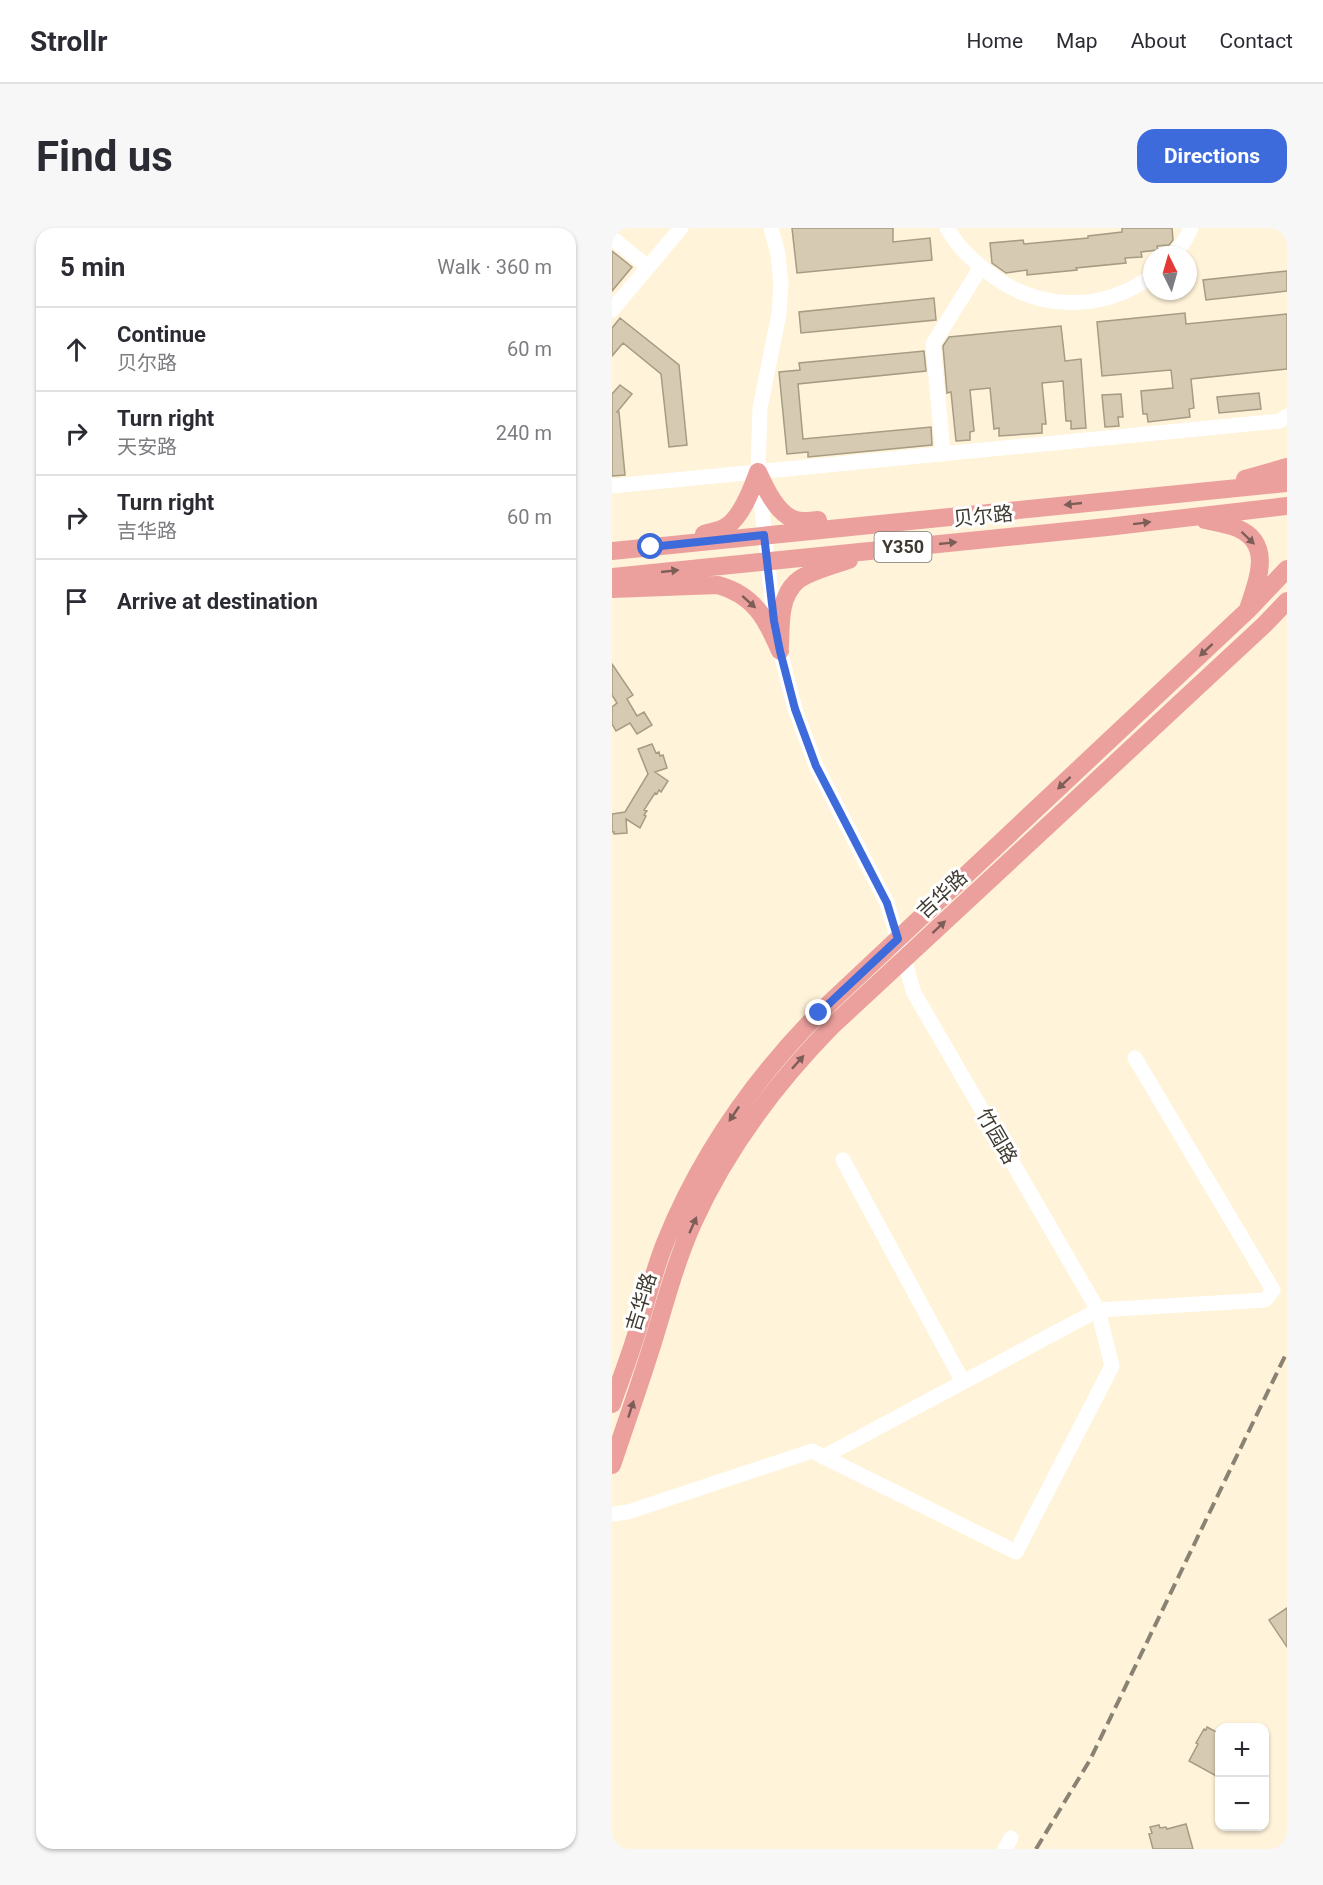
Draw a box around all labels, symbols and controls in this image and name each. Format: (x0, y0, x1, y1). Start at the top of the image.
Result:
text: Strollr (30, 25, 107, 58)
text: Home (967, 29, 1023, 53)
text: Map (1056, 29, 1098, 53)
text: About (1131, 29, 1187, 53)
text: Contact (1220, 29, 1293, 53)
button: Directions (1137, 129, 1287, 183)
text: Find us (36, 132, 173, 181)
north arrow (1143, 246, 1197, 300)
text: 5 min (60, 252, 125, 282)
text: Walk · 360 m (437, 255, 552, 279)
text: Continue (117, 322, 206, 347)
icon: ahead (60, 333, 93, 366)
text: 60 m (507, 337, 552, 361)
text: 贝尔路 (117, 351, 177, 375)
text: Turn right (117, 406, 214, 431)
icon: right (60, 417, 93, 450)
text: 240 m (496, 421, 552, 445)
text: 天安路 (117, 435, 177, 459)
text: Turn right (117, 490, 214, 515)
one-way arrow (1064, 499, 1083, 509)
icon: right (60, 501, 93, 534)
street label: 贝尔路 (952, 501, 1014, 531)
text: 60 m (507, 505, 552, 529)
one-way arrow (1132, 518, 1151, 528)
text: 吉华路 (117, 519, 177, 543)
one-way arrow (1240, 530, 1254, 544)
road number: Y350 (874, 532, 932, 562)
route start (637, 533, 663, 559)
one-way arrow (938, 538, 957, 548)
one-way arrow (661, 566, 680, 576)
icon: arrive (60, 585, 93, 618)
text: Arrive at destination (117, 589, 318, 614)
one-way arrow (742, 595, 757, 609)
one-way arrow (1198, 643, 1213, 657)
one-way arrow (1057, 776, 1071, 790)
street label: 吉华路 (912, 865, 972, 923)
one-way arrow (931, 921, 946, 934)
route end (805, 999, 831, 1025)
one-way arrow (791, 1054, 805, 1069)
street label: 竹园路 (972, 1104, 1022, 1168)
one-way arrow (728, 1106, 740, 1122)
one-way arrow (688, 1216, 697, 1233)
street label: 吉华路 (621, 1270, 661, 1334)
one-way arrow (626, 1400, 636, 1418)
map controls (1215, 1723, 1269, 1831)
button: + (1215, 1723, 1269, 1777)
button: − (1215, 1777, 1269, 1831)

